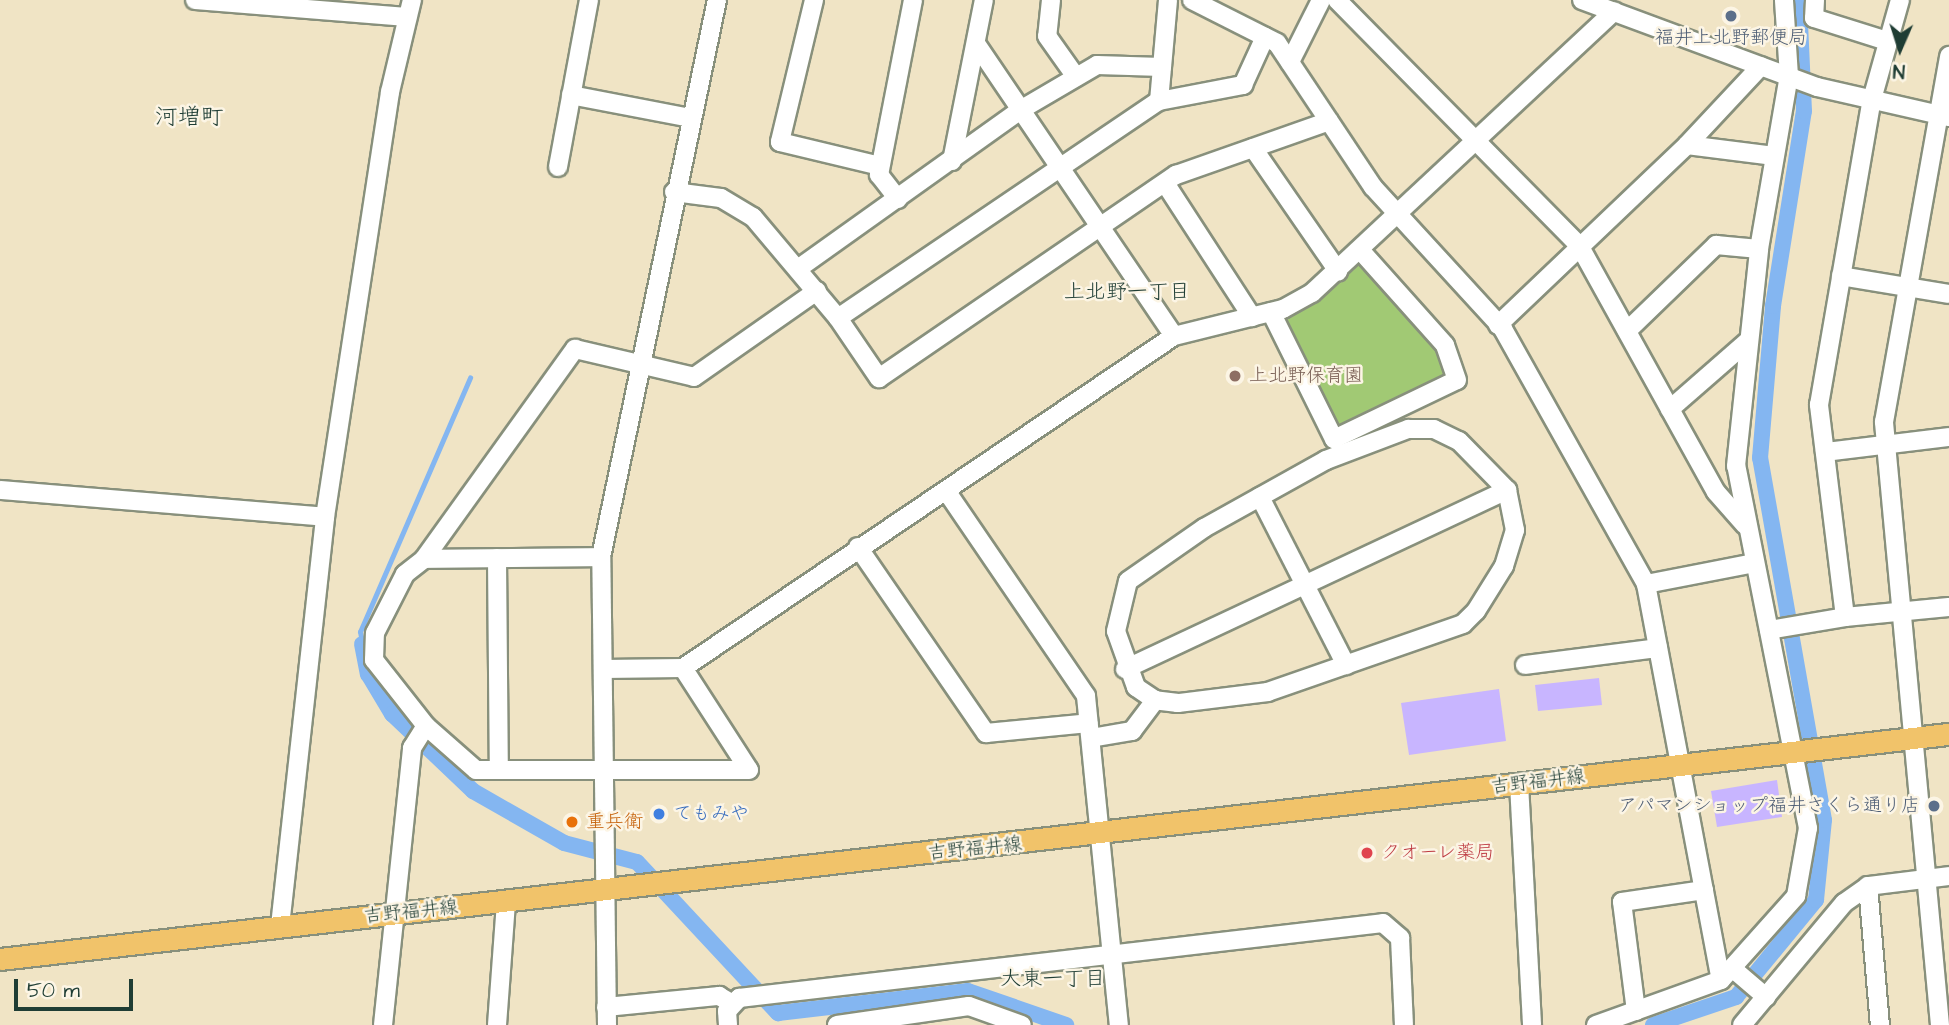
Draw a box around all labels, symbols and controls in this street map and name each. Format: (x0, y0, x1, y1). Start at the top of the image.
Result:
marker: 福井上北野郵便局 (1723, 8, 1739, 24)
north arrow (1865, 14, 1935, 84)
place label: 福井上北野郵便局 (1655, 27, 1807, 49)
text: N (1892, 57, 1906, 84)
district label: 河増町 (155, 103, 223, 131)
district label: 上北野一丁目 (1064, 279, 1190, 305)
place label: 上北野保育園 (1249, 365, 1363, 387)
marker: 上北野保育園 (1227, 368, 1243, 384)
street label: 吉野福井線 (1489, 765, 1587, 799)
place label: アパマンショップ福井さくら通り店 (1616, 795, 1920, 817)
marker: アパマンショップ福井さくら通り店 (1926, 798, 1942, 814)
place label: てもみや (673, 803, 749, 825)
marker: てもみや (651, 806, 667, 822)
place label: 重兵衛 (586, 811, 643, 833)
marker: 重兵衛 (564, 814, 580, 830)
street label: 吉野福井線 (927, 833, 1023, 865)
place label: クオーレ薬局 (1381, 842, 1495, 864)
marker: クオーレ薬局 (1359, 845, 1375, 861)
street label: 吉野福井線 (363, 896, 459, 928)
scale bar (18, 965, 136, 1009)
district label: 大東一丁目 (1001, 966, 1105, 992)
text: 50 m (27, 976, 80, 1005)

